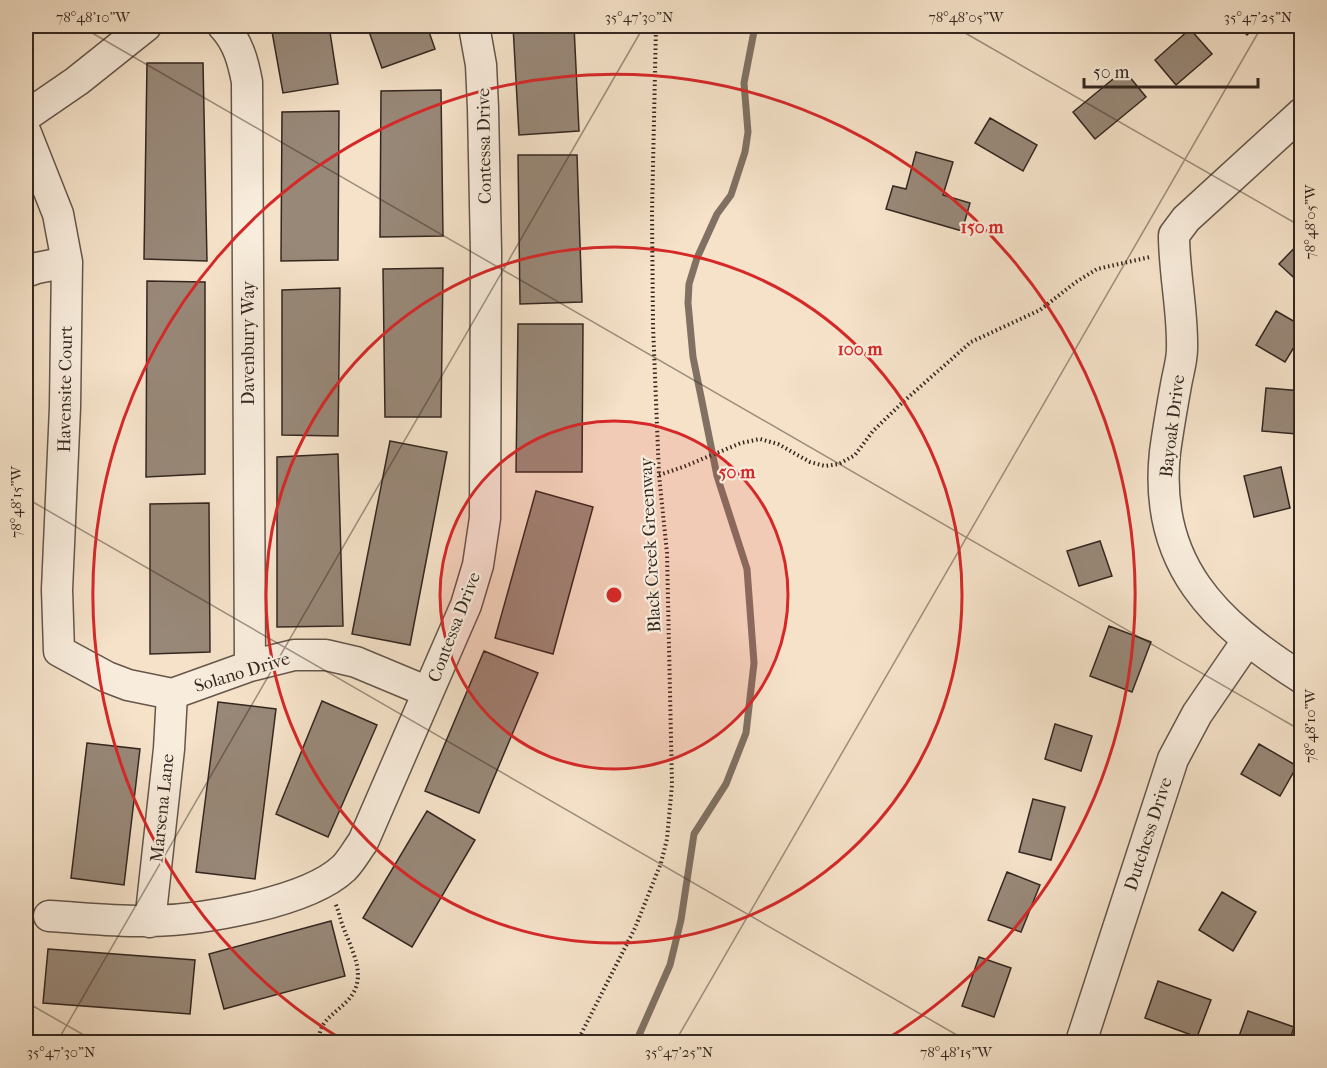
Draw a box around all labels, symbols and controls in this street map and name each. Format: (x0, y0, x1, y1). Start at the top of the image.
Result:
text: 78°48'10"W (56, 8, 131, 26)
text: 35°47'30"N (605, 8, 674, 26)
text: 78°48'05"W (928, 8, 1005, 26)
text: 35°47'25"N (1224, 8, 1293, 26)
scale bar (1084, 51, 1258, 89)
text: 50 m (1093, 62, 1130, 83)
street label: Contessa Drive (473, 88, 496, 204)
text: 78°48'05"W (1301, 183, 1319, 260)
text: 150 m (961, 217, 1004, 238)
street label: Davenbury Way (238, 279, 259, 405)
street label: Havensite Court (54, 325, 77, 453)
text: 100 m (837, 339, 884, 360)
street label: Bayoak Drive (1156, 373, 1189, 479)
street label: Black Creek Greenway (635, 455, 666, 633)
text: 50 m (719, 462, 756, 483)
text: 78°48'15"W (7, 465, 25, 538)
street label: Contessa Drive (424, 569, 485, 685)
centre of rings (604, 585, 624, 605)
street label: Solano Drive (192, 648, 293, 697)
text: 78°48'10"W (1301, 688, 1319, 763)
street label: Marsena Lane (146, 753, 179, 863)
street label: Dutchess Drive (1120, 775, 1177, 894)
text: 35°47'30"N (27, 1043, 96, 1061)
text: 35°47'25"N (645, 1043, 714, 1061)
text: 78°48'15"W (920, 1043, 993, 1061)

